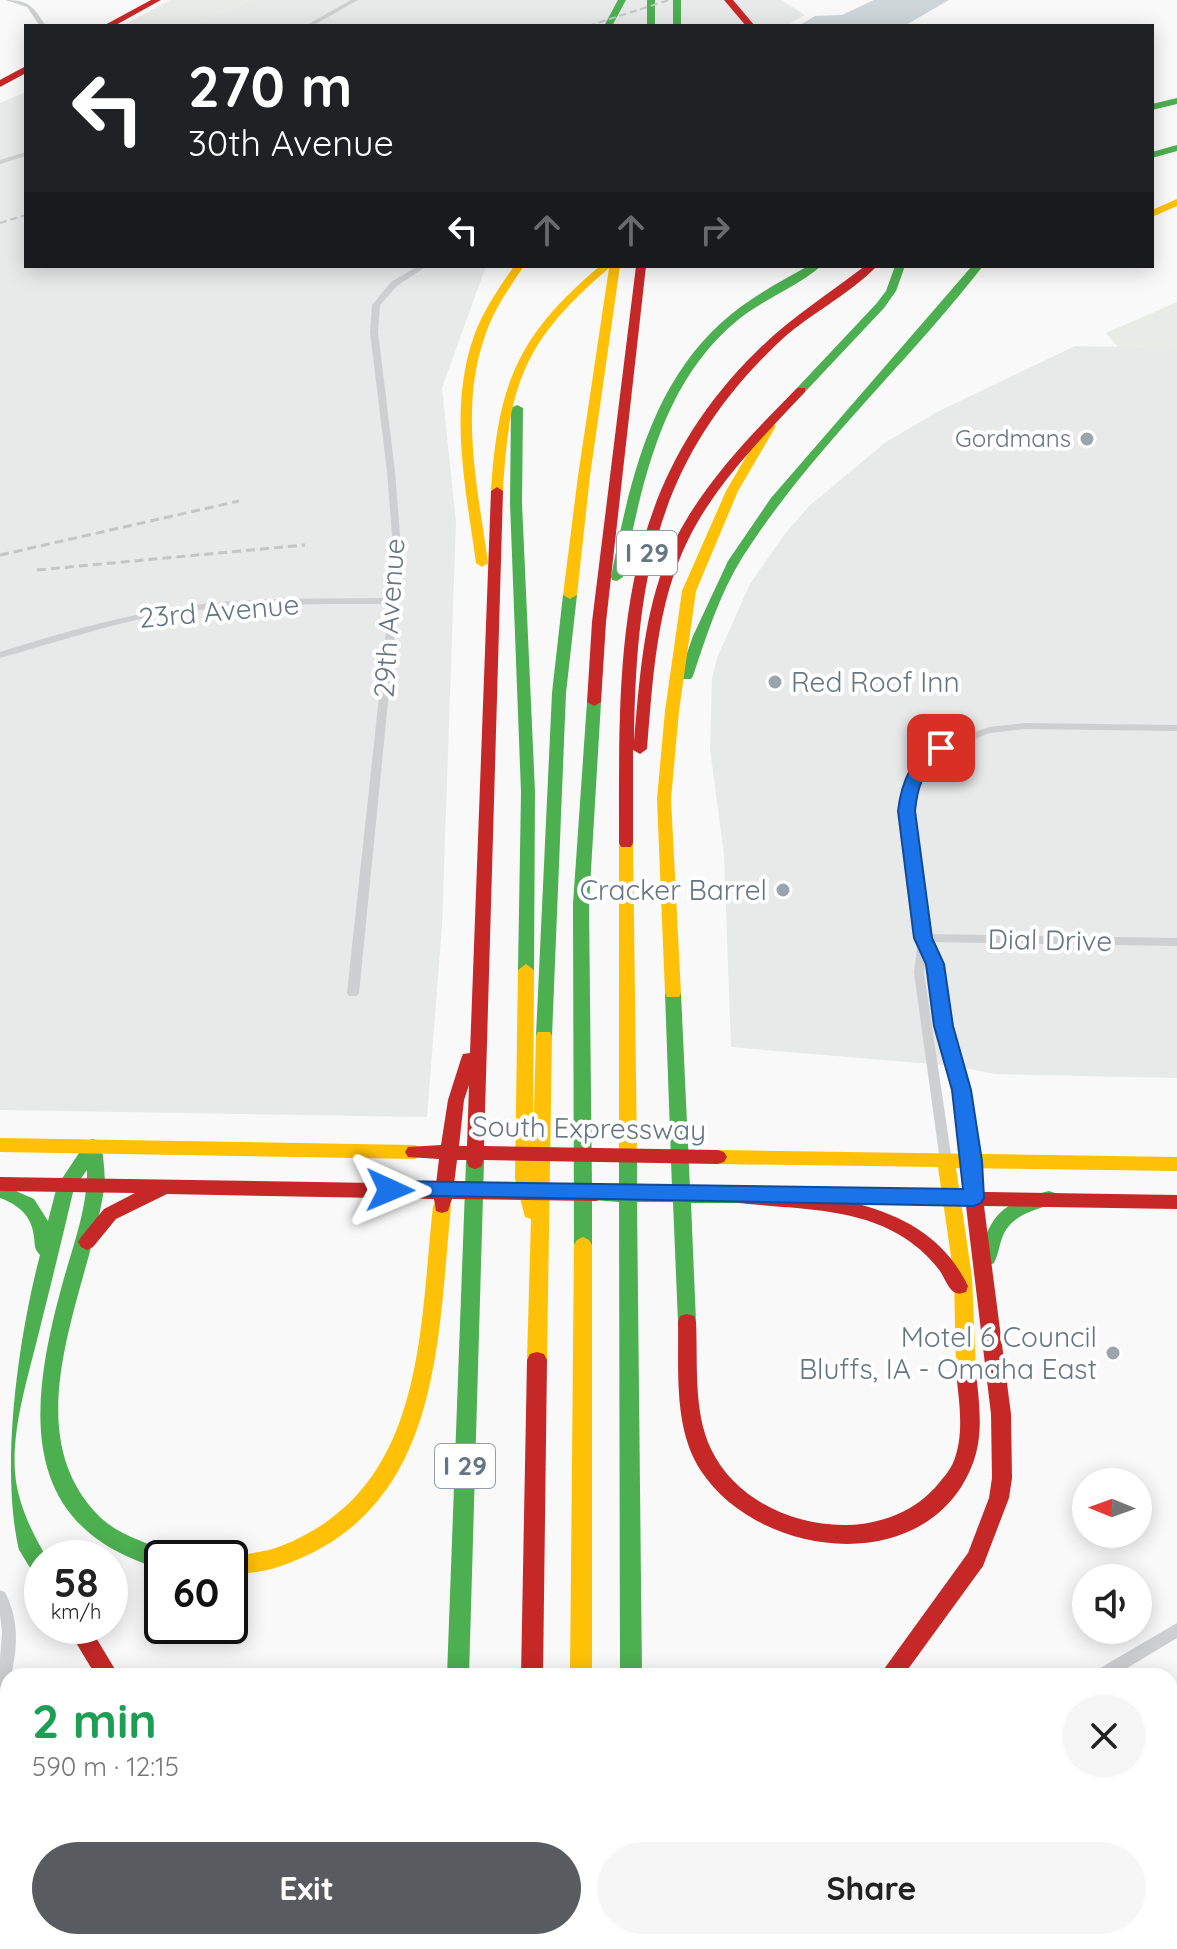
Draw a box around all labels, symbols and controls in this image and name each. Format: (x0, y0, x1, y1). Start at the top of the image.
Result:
text: 270 m (188, 51, 352, 121)
icon: left (56, 56, 160, 160)
text: 30th Avenue (188, 120, 394, 165)
icon: left (441, 208, 485, 252)
icon: ahead (525, 208, 569, 252)
icon: ahead (609, 208, 653, 252)
icon: right (693, 208, 737, 252)
place label: Gordmans (955, 423, 1071, 453)
marker: Gordmans (1078, 430, 1096, 448)
road number: I 29 (617, 531, 677, 575)
street label: 29th Avenue (365, 537, 412, 699)
street label: 23rd Avenue (137, 586, 301, 635)
place label: Red Roof Inn (791, 664, 960, 699)
marker: Red Roof Inn (766, 673, 784, 691)
pin (907, 714, 975, 782)
icon: arrive (919, 726, 963, 770)
place label: Cracker Barrel (580, 872, 767, 907)
marker: Cracker Barrel (774, 881, 792, 899)
street label: Dial Drive (987, 921, 1113, 958)
street label: South Expressway (472, 1108, 706, 1147)
position arrow (348, 1148, 432, 1232)
place label: Motel 6 Council Bluffs, IA - Omaha East (799, 1319, 1097, 1386)
marker: Motel 6 Council Bluffs, IA - Omaha East (1104, 1344, 1122, 1362)
road number: I 29 (435, 1444, 495, 1488)
north arrow (1072, 1468, 1152, 1548)
map controls (1072, 1468, 1152, 1644)
speed limit sign: 60 (144, 1540, 248, 1644)
text: 58 (54, 1557, 98, 1607)
button: sound (1072, 1564, 1152, 1644)
text: km/h (51, 1599, 101, 1624)
text: 2 min (32, 1690, 157, 1750)
button: close (1062, 1694, 1146, 1778)
text: 590 m · 12:15 (32, 1750, 179, 1783)
button: Exit (32, 1842, 581, 1934)
button: Share (597, 1842, 1146, 1934)

